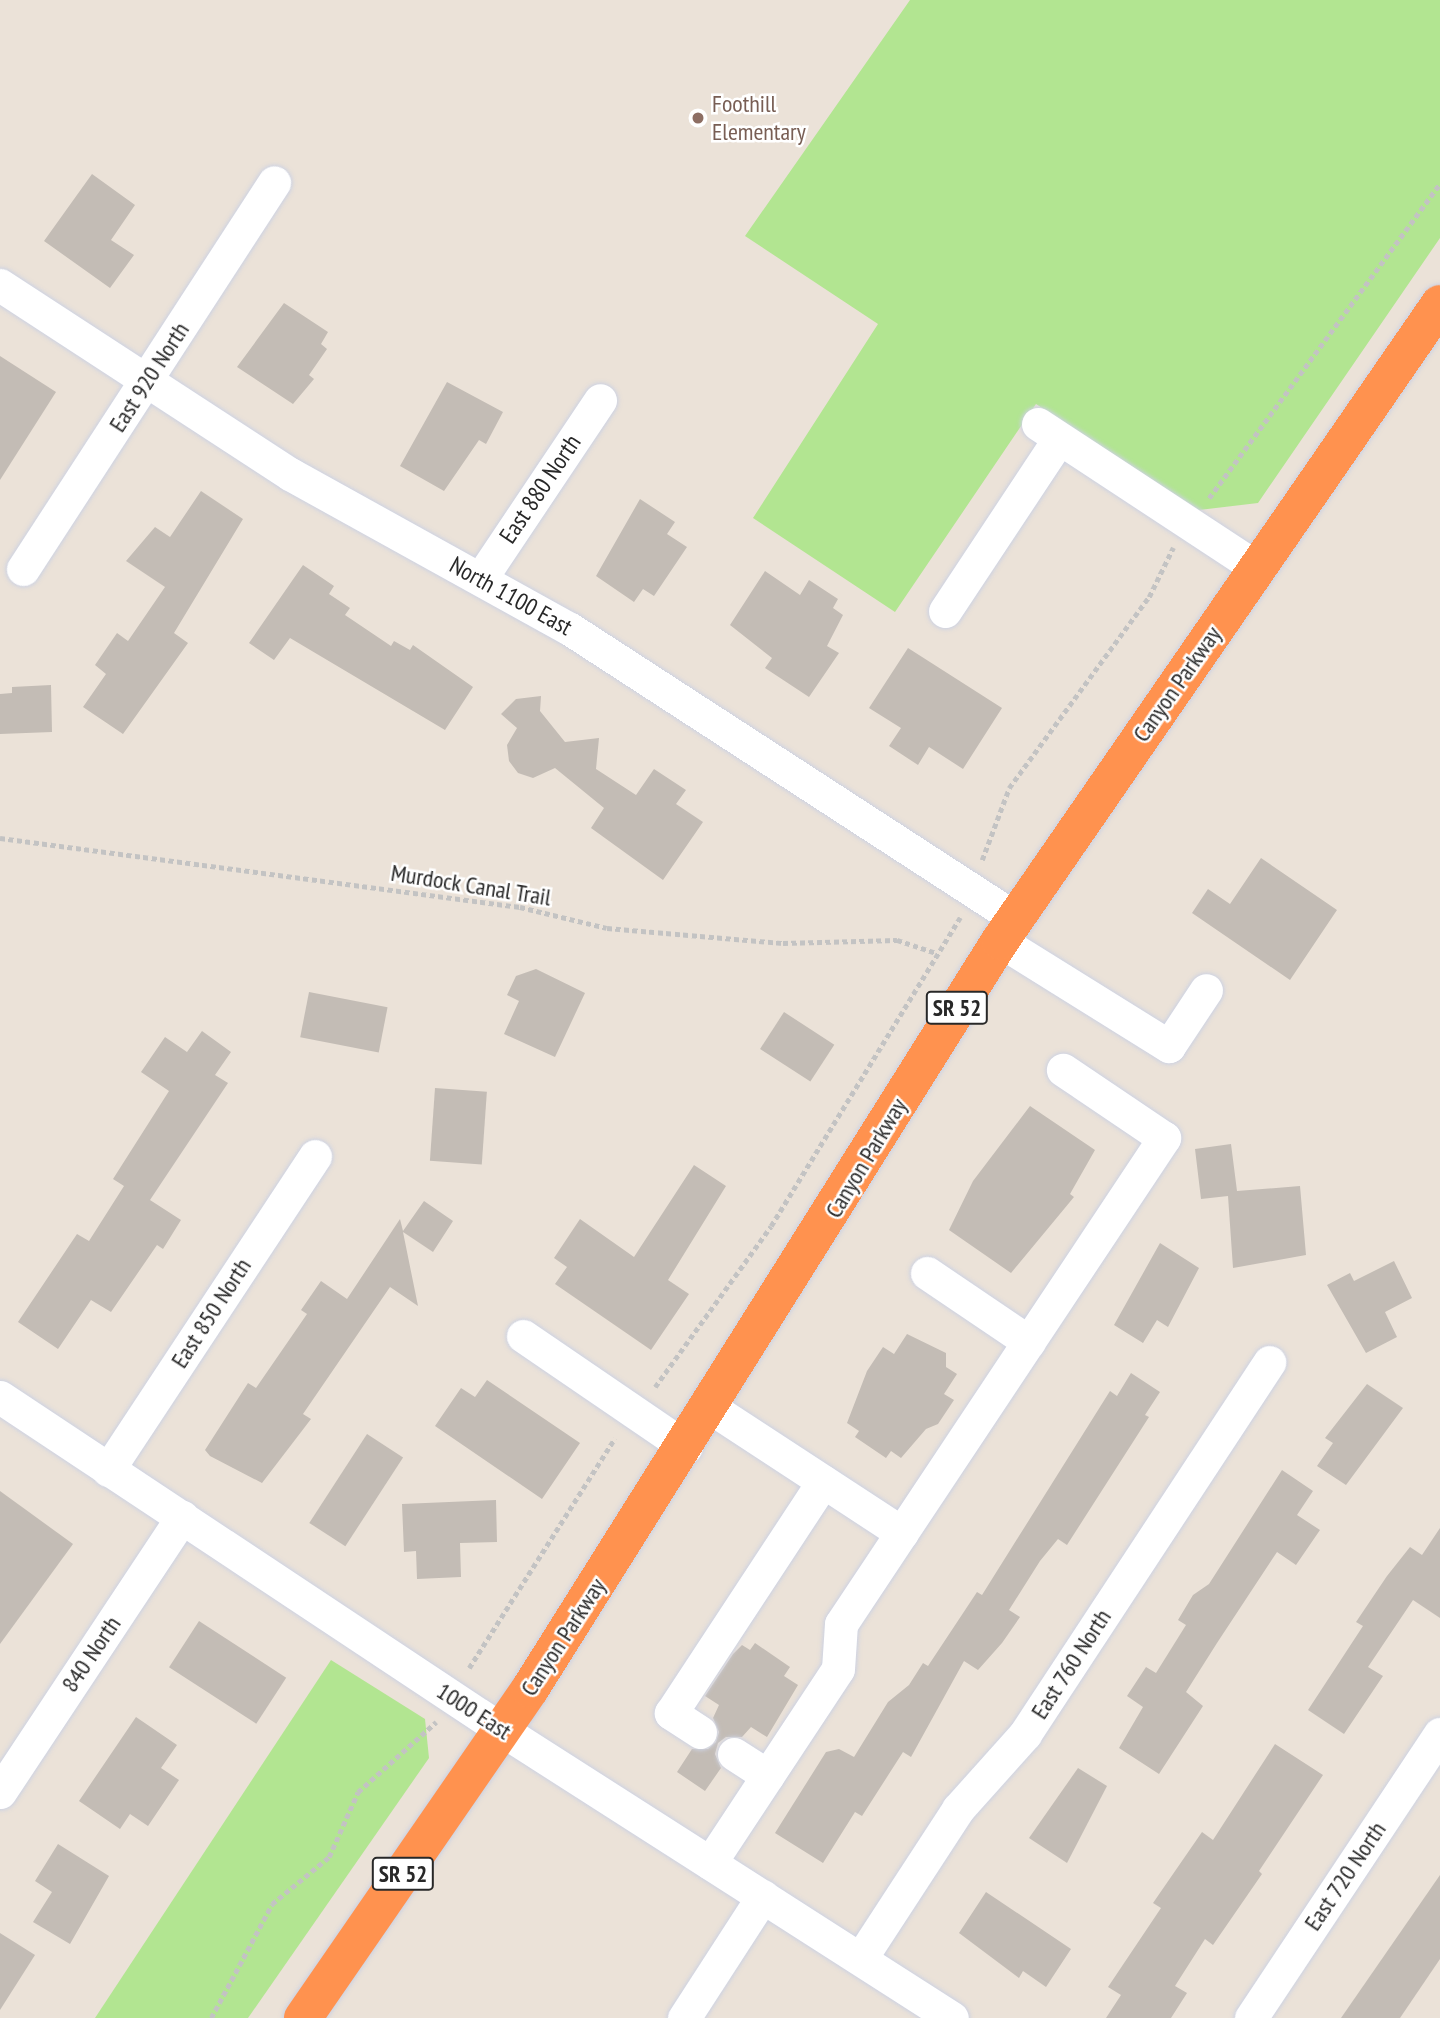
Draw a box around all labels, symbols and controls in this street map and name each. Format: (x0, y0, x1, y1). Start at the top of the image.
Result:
place label: Foothill Elementary (712, 90, 806, 146)
marker: Foothill Elementary (690, 110, 706, 126)
street label: East 920 North (103, 317, 195, 437)
street label: East 880 North (493, 429, 587, 549)
street label: North 1100 East (445, 551, 577, 641)
street label: Canyon Parkway (1127, 621, 1227, 747)
street label: Murdock Canal Trail (388, 858, 554, 912)
road number: SR 52 (926, 988, 988, 1028)
street label: Canyon Parkway (819, 1093, 913, 1223)
street label: East 850 North (165, 1253, 257, 1373)
street label: Canyon Parkway (514, 1573, 612, 1701)
street label: East 760 North (1025, 1604, 1117, 1724)
street label: 840 North (55, 1611, 127, 1697)
street label: 1000 East (431, 1676, 517, 1746)
street label: East 720 North (1298, 1816, 1392, 1936)
road number: SR 52 (372, 1854, 434, 1894)

